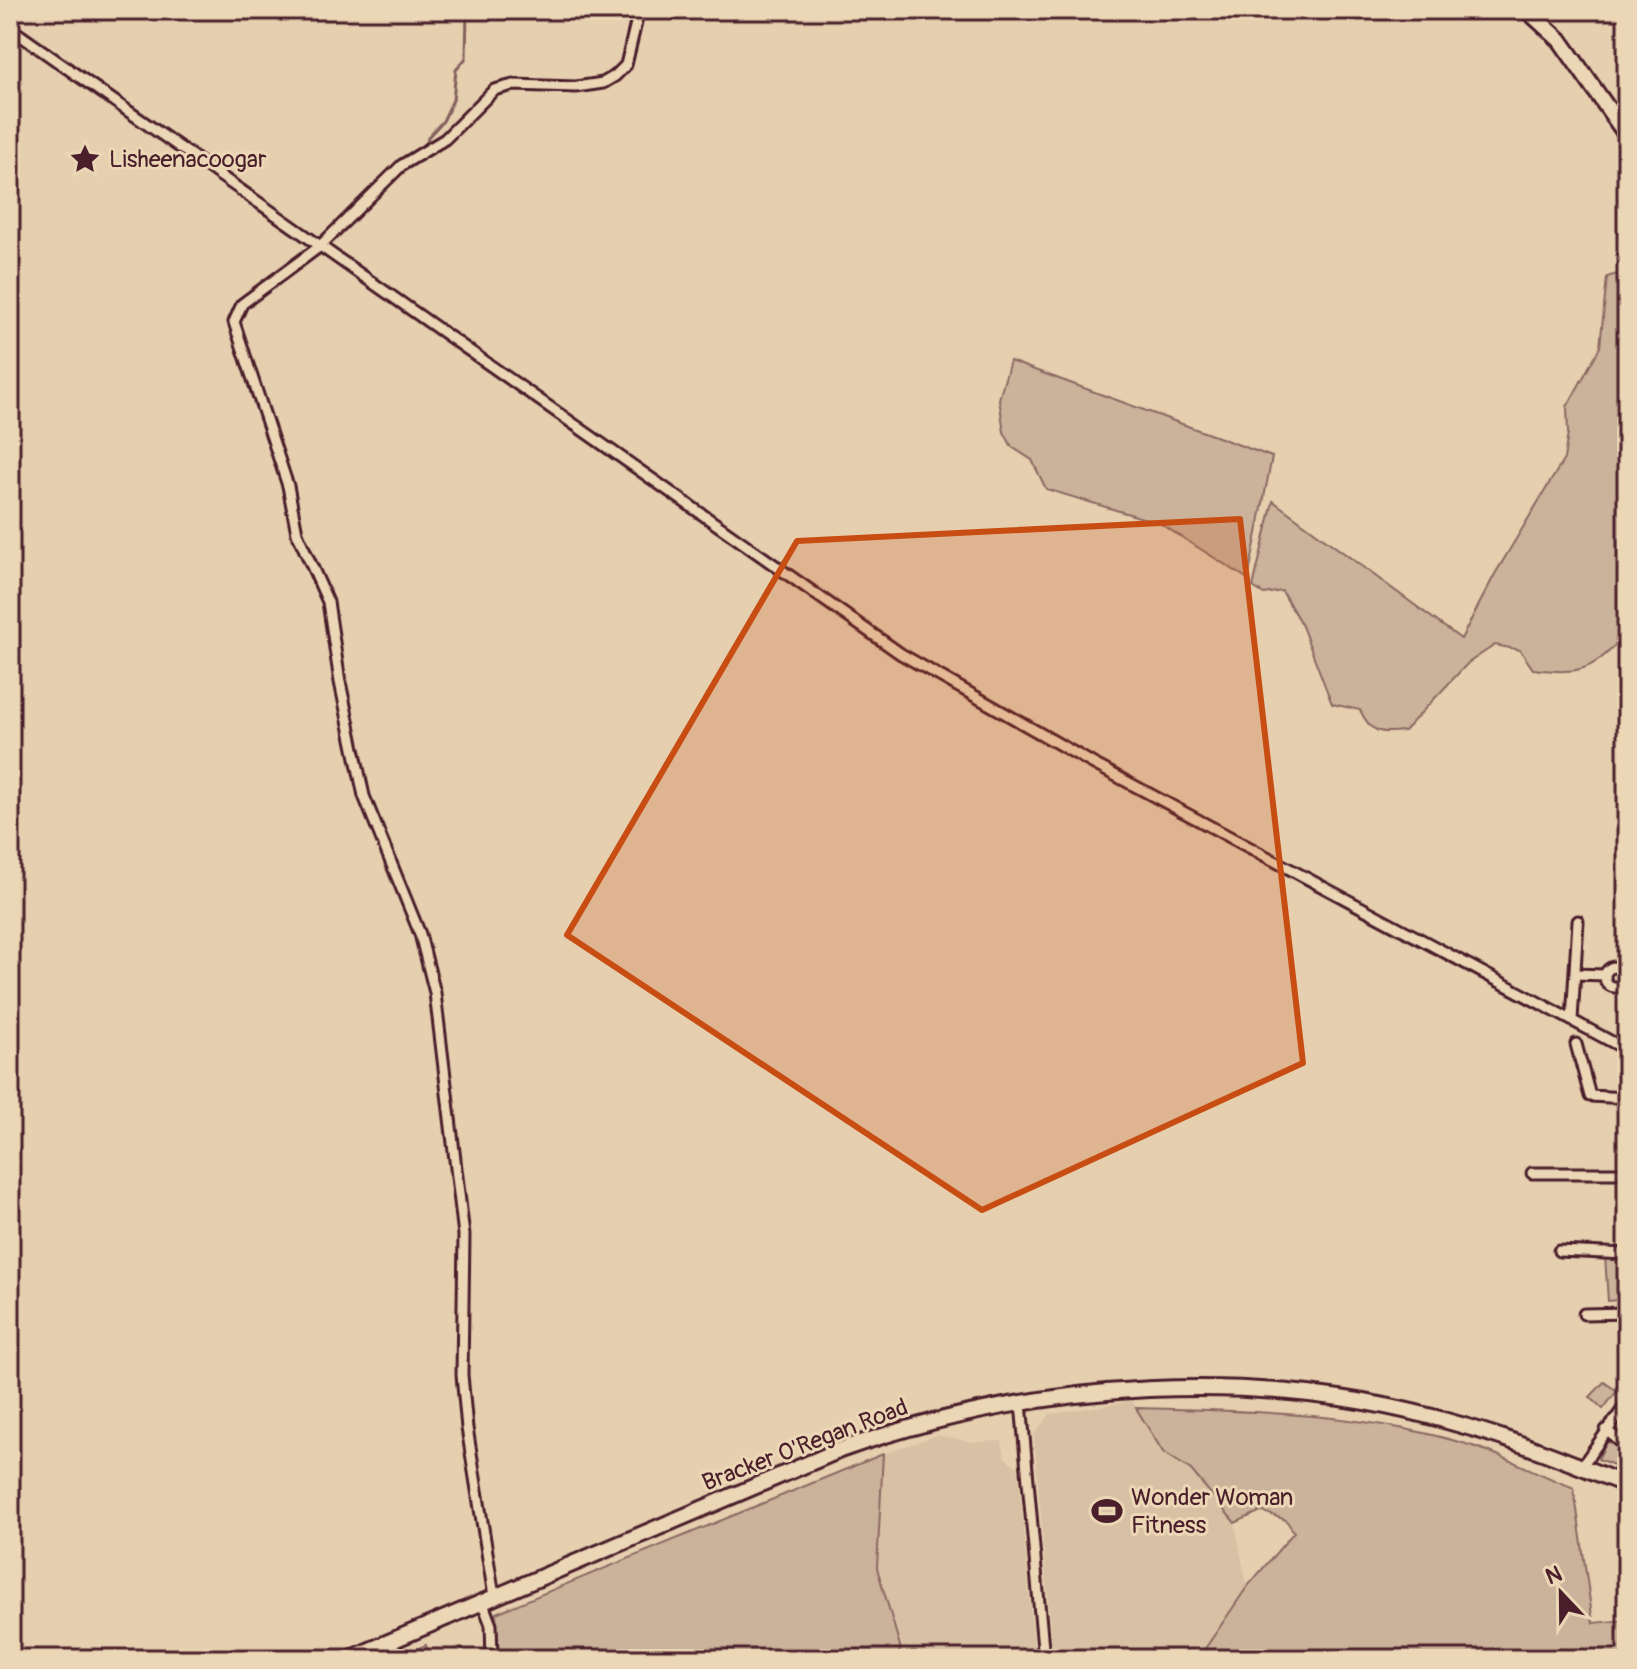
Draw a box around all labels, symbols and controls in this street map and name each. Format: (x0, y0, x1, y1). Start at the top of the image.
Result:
place icon: Lisheenacoogar (68, 142, 102, 176)
place label: Lisheenacoogar (109, 145, 267, 174)
street label: Bracker O'Regan Road (698, 1392, 912, 1498)
place label: Wonder Woman Fitness (1131, 1483, 1293, 1540)
sports icon: Wonder Woman Fitness (1090, 1494, 1124, 1528)
north arrow (1521, 1553, 1601, 1633)
text: N (1542, 1560, 1566, 1591)

